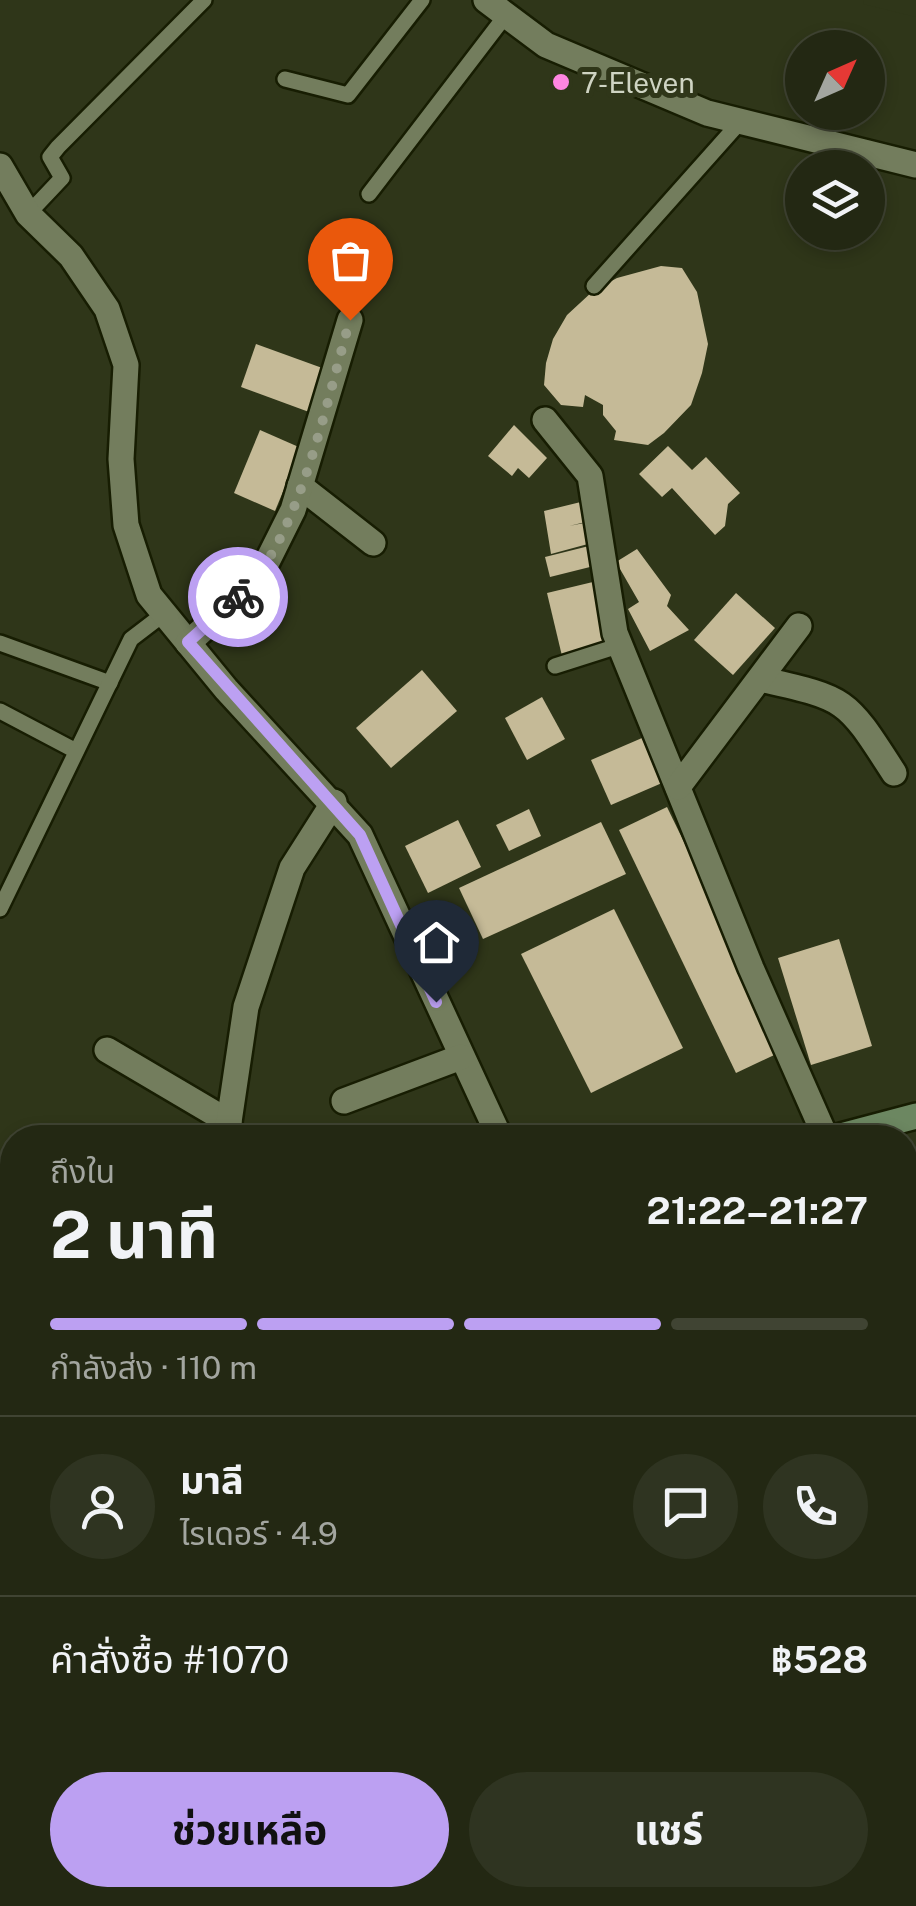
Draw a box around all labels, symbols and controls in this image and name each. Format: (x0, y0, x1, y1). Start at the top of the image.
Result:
north arrow (785, 30, 885, 130)
map controls (785, 30, 885, 250)
place label: 7-Eleven (581, 66, 695, 99)
marker: 7-Eleven (550, 71, 572, 93)
button: layers (785, 150, 885, 250)
pin (308, 218, 393, 321)
icon: bag (323, 233, 378, 288)
courier (188, 547, 288, 647)
icon: bike (211, 570, 266, 625)
pin (394, 900, 479, 1003)
icon: home (409, 915, 464, 970)
text: ถึงใน (50, 1153, 115, 1190)
text: 21:22–21:27 (647, 1188, 868, 1233)
text: 2 นาที (50, 1196, 218, 1273)
text: กำลังส่ง · 110 m (50, 1349, 257, 1386)
button: person (50, 1454, 155, 1559)
button: chat (633, 1454, 738, 1559)
button: phone (763, 1454, 868, 1559)
text: มาลี (180, 1458, 244, 1503)
text: ไรเดอร์ · 4.9 (180, 1515, 338, 1552)
text: คำสั่งซื้อ #1070 (50, 1637, 289, 1682)
text: ฿528 (771, 1637, 868, 1682)
button: ช่วยเหลือ (50, 1772, 449, 1887)
button: แชร์ (469, 1772, 868, 1887)

